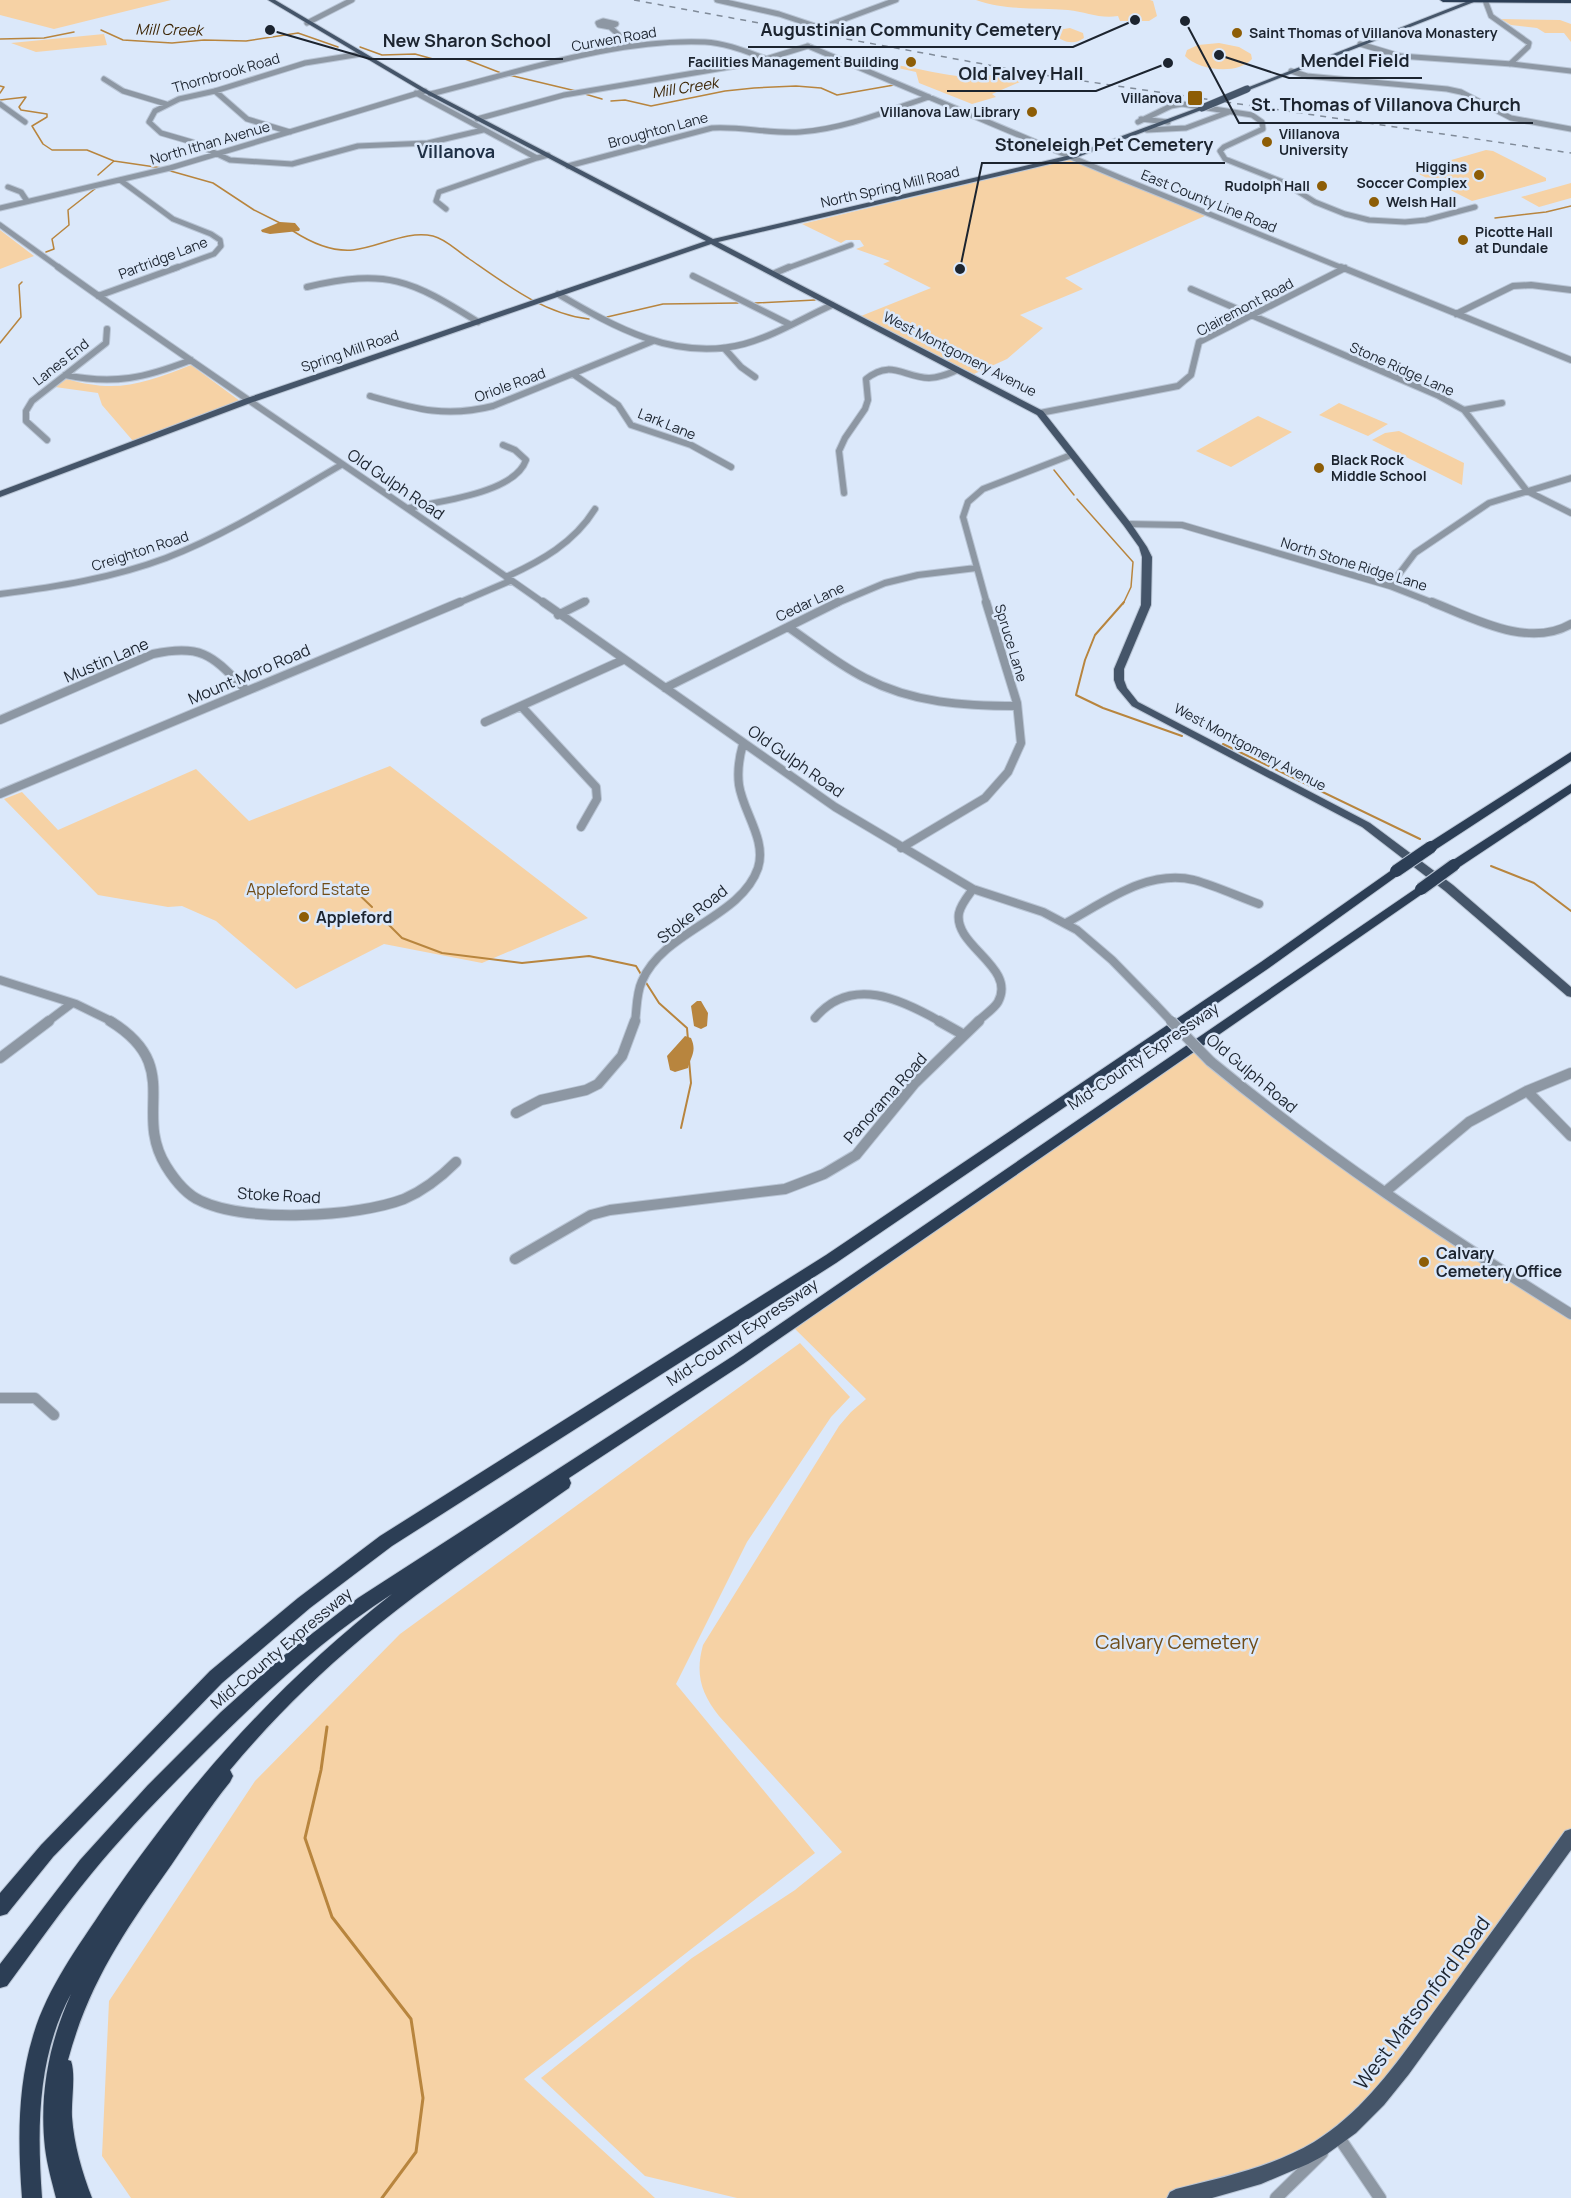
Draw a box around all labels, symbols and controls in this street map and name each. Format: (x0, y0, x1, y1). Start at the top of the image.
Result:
callout: Augustinian Community Cemetery (748, 11, 1073, 47)
text: Augustinian Community Cemetery (760, 17, 1062, 41)
water label: Mill Creek (135, 18, 205, 41)
street label: Curwen Road (570, 22, 658, 55)
callout: New Sharon School (370, 23, 563, 59)
place label: Saint Thomas of Villanova Monastery (1249, 23, 1498, 42)
marker: Saint Thomas of Villanova Monastery (1230, 26, 1244, 40)
text: New Sharon School (383, 28, 551, 52)
callout: Mendel Field (1289, 42, 1422, 78)
street label: Thornbrook Road (170, 48, 282, 97)
text: Mendel Field (1300, 48, 1410, 72)
place label: Facilities Management Building (688, 52, 899, 71)
marker: Facilities Management Building (904, 55, 918, 69)
callout: Old Falvey Hall (947, 55, 1096, 91)
text: Old Falvey Hall (958, 61, 1084, 85)
water label: Mill Creek (650, 71, 722, 103)
callout: St. Thomas of Villanova Church (1239, 87, 1533, 123)
place label: Villanova (1121, 88, 1182, 107)
marker: Villanova (1186, 89, 1204, 107)
text: St. Thomas of Villanova Church (1251, 92, 1521, 116)
place label: Villanova Law Library (880, 102, 1020, 121)
marker: Villanova Law Library (1025, 105, 1039, 119)
street label: Broughton Lane (606, 107, 710, 152)
street label: North Ithan Avenue (148, 116, 272, 169)
place label: Villanova University (1279, 124, 1348, 159)
callout: Stoneleigh Pet Cemetery (982, 127, 1225, 163)
text: Stoneleigh Pet Cemetery (995, 132, 1213, 156)
marker: Villanova University (1260, 135, 1274, 149)
district label: Villanova (417, 139, 495, 163)
place label: Higgins Soccer Complex (1357, 157, 1467, 192)
street label: North Spring Mill Road (819, 161, 961, 212)
street label: East County Line Road (1138, 165, 1280, 236)
marker: Higgins Soccer Complex (1472, 168, 1486, 182)
place label: Rudolph Hall (1225, 176, 1310, 195)
marker: Rudolph Hall (1315, 179, 1329, 193)
place label: Welsh Hall (1386, 192, 1456, 211)
marker: Welsh Hall (1367, 195, 1381, 209)
place label: Picotte Hall at Dundale (1475, 222, 1553, 257)
street label: Partridge Lane (116, 232, 210, 283)
marker: Picotte Hall at Dundale (1456, 233, 1470, 247)
street label: Clairemont Road (1193, 273, 1297, 340)
street label: West Montgomery Avenue (880, 307, 1040, 401)
street label: Spring Mill Road (298, 325, 401, 376)
street label: Lanes End (29, 334, 93, 389)
street label: Stone Ridge Lane (1347, 337, 1457, 400)
street label: Oriole Road (472, 363, 548, 406)
street label: Lark Lane (635, 403, 699, 444)
street label: Old Gulph Road (343, 443, 449, 525)
place label: Black Rock Middle School (1331, 450, 1427, 485)
marker: Black Rock Middle School (1312, 461, 1326, 475)
street label: Creighton Road (89, 526, 191, 575)
street label: North Stone Ridge Lane (1279, 532, 1430, 595)
street label: Cedar Lane (772, 577, 847, 626)
street label: Spruce Lane (991, 602, 1032, 684)
street label: Mustin Lane (60, 632, 152, 688)
street label: Mount Moro Road (185, 638, 313, 710)
street label: West Montgomery Avenue (1171, 698, 1330, 795)
street label: Old Gulph Road (744, 720, 848, 802)
park label: Appleford Estate (246, 878, 370, 900)
street label: Stoke Road (652, 880, 732, 948)
place label: Appleford (316, 906, 392, 928)
marker: Appleford (297, 910, 311, 924)
street label: Mid-County Expressway (1063, 997, 1223, 1115)
street label: Old Gulph Road (1202, 1028, 1302, 1118)
street label: Panorama Road (838, 1048, 932, 1148)
street label: Stoke Road (237, 1182, 321, 1208)
place label: Calvary Cemetery Office (1436, 1242, 1563, 1282)
marker: Calvary Cemetery Office (1417, 1255, 1431, 1269)
street label: Mid-County Expressway (662, 1273, 822, 1391)
street label: Mid-County Expressway (206, 1582, 357, 1714)
park label: Calvary Cemetery (1095, 1628, 1259, 1655)
street label: West Matsonford Road (1347, 1910, 1496, 2095)

